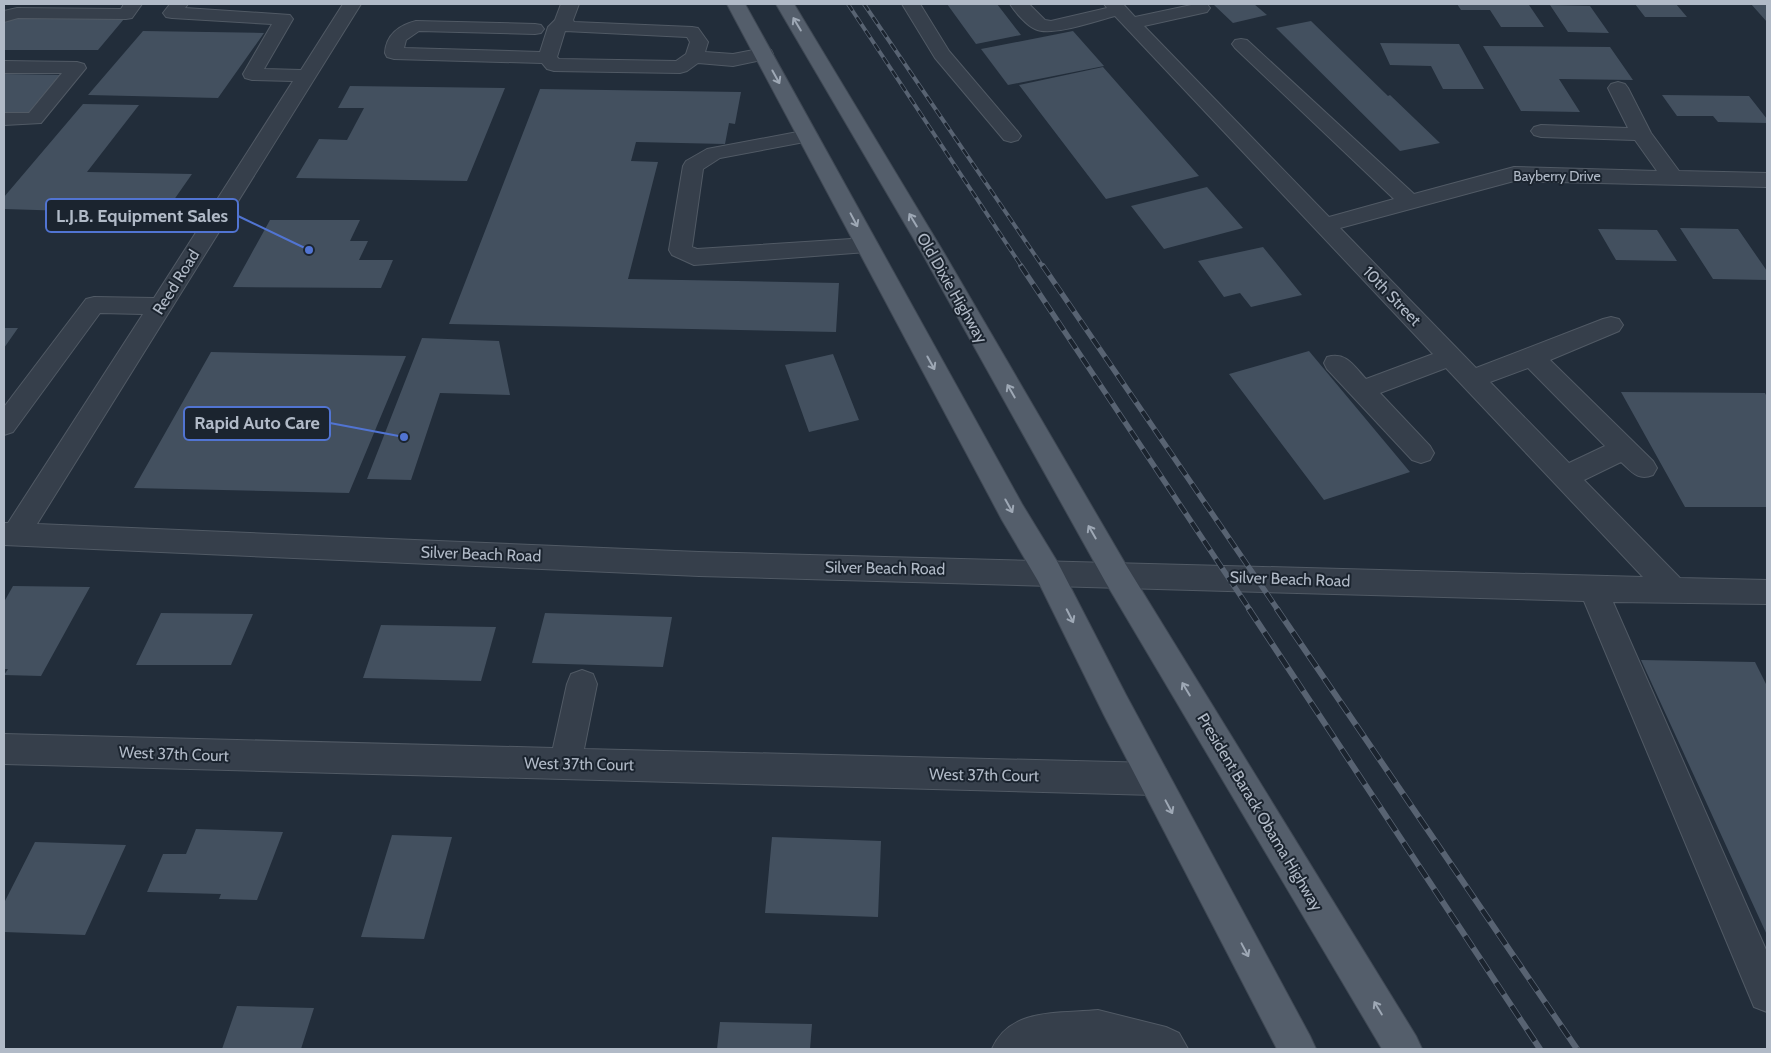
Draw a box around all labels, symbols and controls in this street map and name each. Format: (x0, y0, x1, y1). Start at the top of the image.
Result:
one-way arrow (791, 17, 801, 32)
one-way arrow (771, 70, 781, 85)
street label: Bayberry Drive (1513, 167, 1601, 185)
callout: L.J.B. Equipment Sales (46, 199, 238, 232)
text: L.J.B. Equipment Sales (56, 205, 228, 227)
one-way arrow (850, 212, 859, 227)
one-way arrow (907, 213, 917, 227)
street label: Old Dixie Highway (913, 230, 991, 346)
street label: Reed Road (149, 246, 203, 318)
street label: 10th Street (1359, 262, 1425, 330)
one-way arrow (927, 355, 936, 370)
one-way arrow (1006, 384, 1016, 398)
callout: Rapid Auto Care (184, 407, 330, 440)
text: Rapid Auto Care (194, 412, 320, 434)
one-way arrow (1004, 498, 1014, 513)
one-way arrow (1087, 524, 1097, 539)
street label: Silver Beach Road (420, 542, 542, 566)
street label: Silver Beach Road (825, 557, 945, 579)
street label: Silver Beach Road (1229, 567, 1351, 591)
one-way arrow (1066, 608, 1075, 623)
one-way arrow (1180, 682, 1190, 696)
street label: President Barack Obama Highway (1193, 710, 1327, 914)
street label: West 37th Court (119, 743, 230, 765)
street label: West 37th Court (524, 754, 635, 774)
street label: West 37th Court (929, 765, 1040, 785)
one-way arrow (1165, 799, 1174, 814)
one-way arrow (1240, 943, 1250, 958)
one-way arrow (1373, 1001, 1383, 1015)

